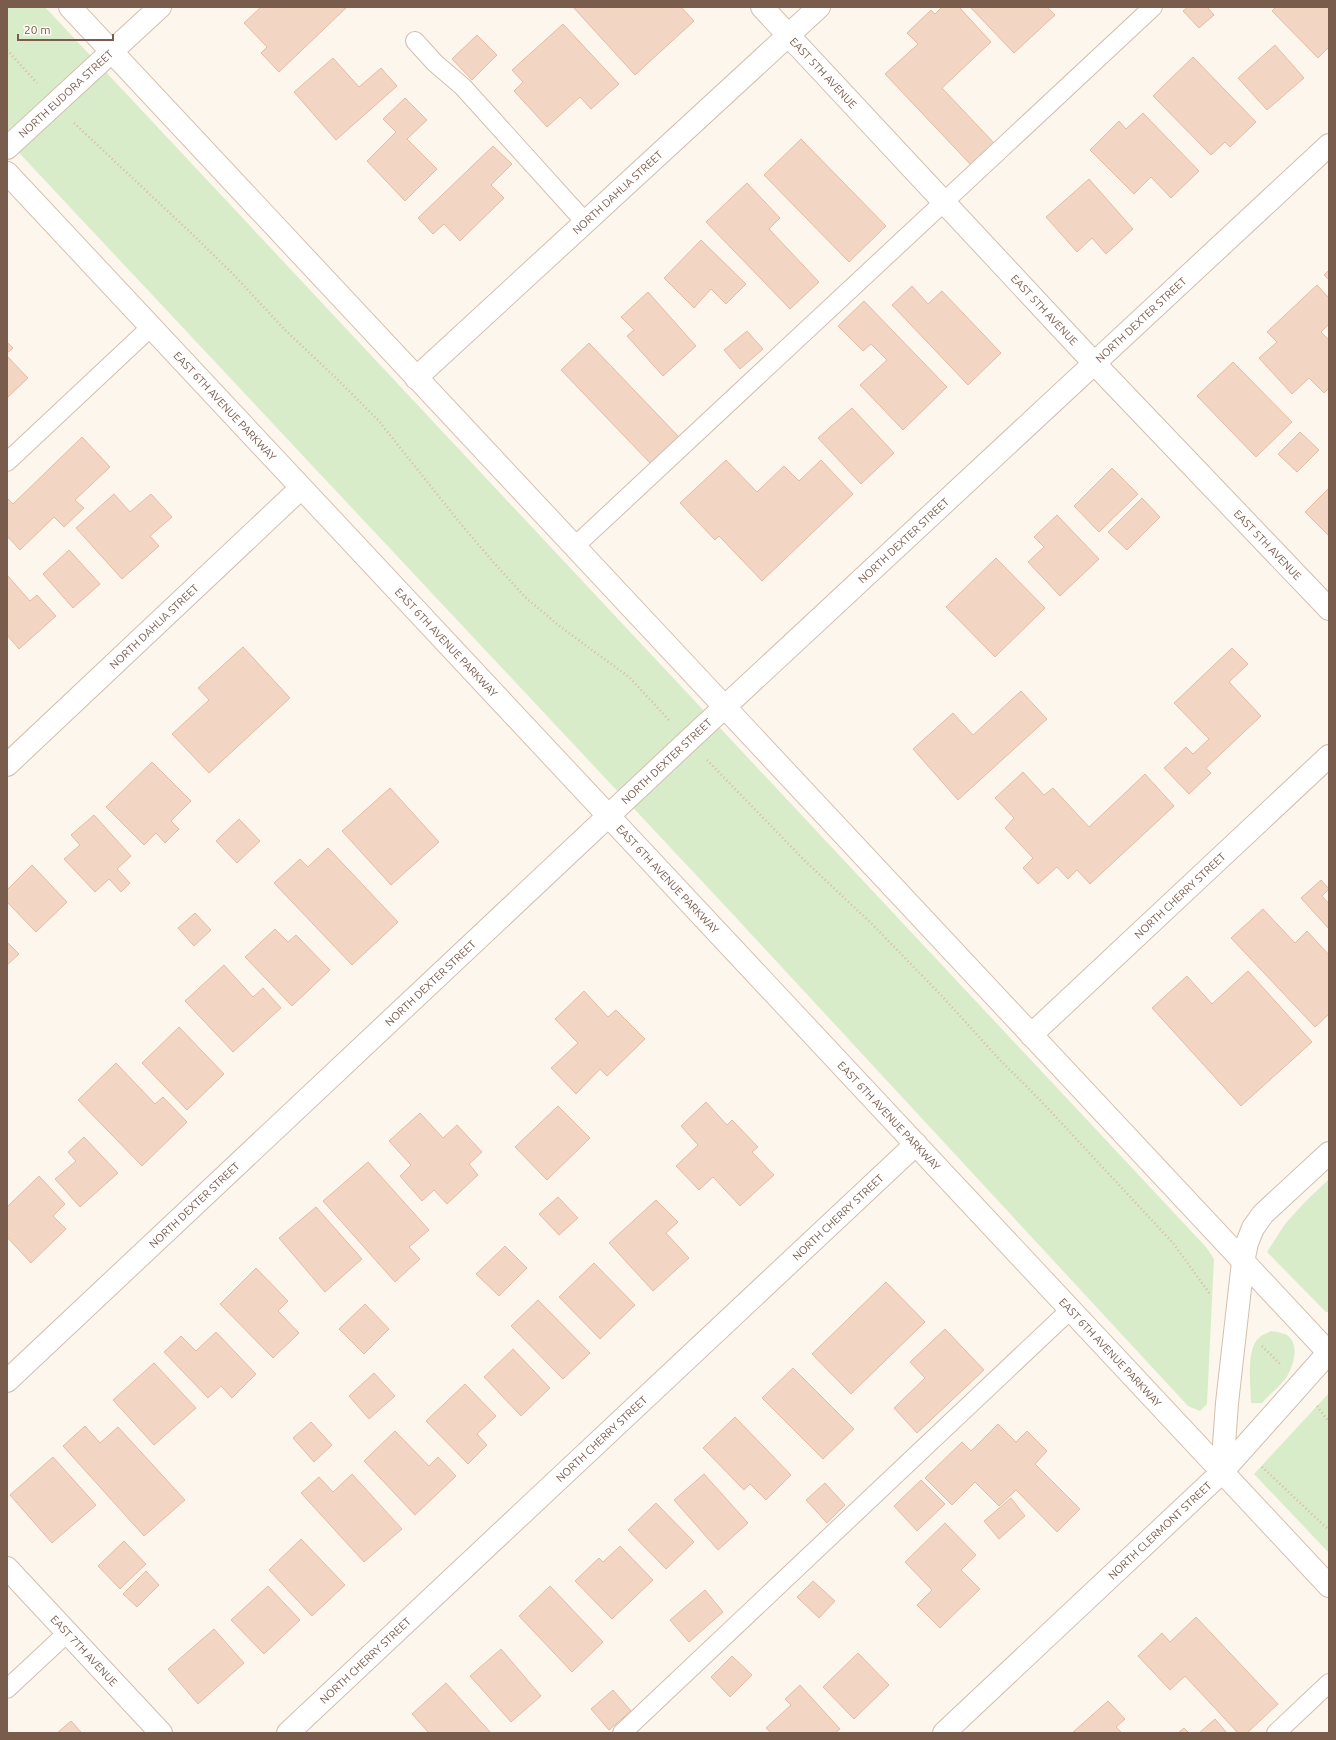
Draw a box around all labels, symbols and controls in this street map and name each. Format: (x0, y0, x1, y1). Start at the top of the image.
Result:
scale bar (18, 16, 113, 42)
text: 20 m (24, 23, 51, 36)
street label: EAST 5TH AVENUE (788, 35, 859, 111)
street label: NORTH EUDORA STREET (16, 47, 115, 140)
street label: NORTH DAHLIA STREET (570, 148, 665, 237)
street label: EAST 5TH AVENUE (1009, 272, 1080, 347)
street label: NORTH DEXTER STREET (1093, 275, 1189, 365)
street label: EAST 6TH AVENUE PARKWAY (171, 349, 279, 463)
street label: NORTH DEXTER STREET (856, 495, 951, 586)
street label: EAST 5TH AVENUE (1231, 507, 1304, 582)
street label: NORTH DAHLIA STREET (107, 582, 201, 671)
street label: EAST 6TH AVENUE PARKWAY (393, 586, 500, 700)
street label: NORTH DEXTER STREET (619, 716, 714, 806)
street label: EAST 6TH AVENUE PARKWAY (614, 822, 722, 936)
street label: NORTH CHERRY STREET (1132, 850, 1228, 941)
street label: NORTH DEXTER STREET (383, 938, 478, 1028)
street label: EAST 6TH AVENUE PARKWAY (835, 1059, 943, 1173)
street label: NORTH DEXTER STREET (147, 1160, 242, 1250)
street label: NORTH CHERRY STREET (790, 1172, 886, 1263)
street label: EAST 6TH AVENUE PARKWAY (1057, 1296, 1164, 1410)
street label: NORTH CHERRY STREET (554, 1393, 649, 1484)
street label: NORTH CLERMONT STREET (1106, 1479, 1214, 1582)
street label: EAST 7TH AVENUE (48, 1613, 120, 1688)
street label: NORTH CHERRY STREET (317, 1615, 413, 1706)

